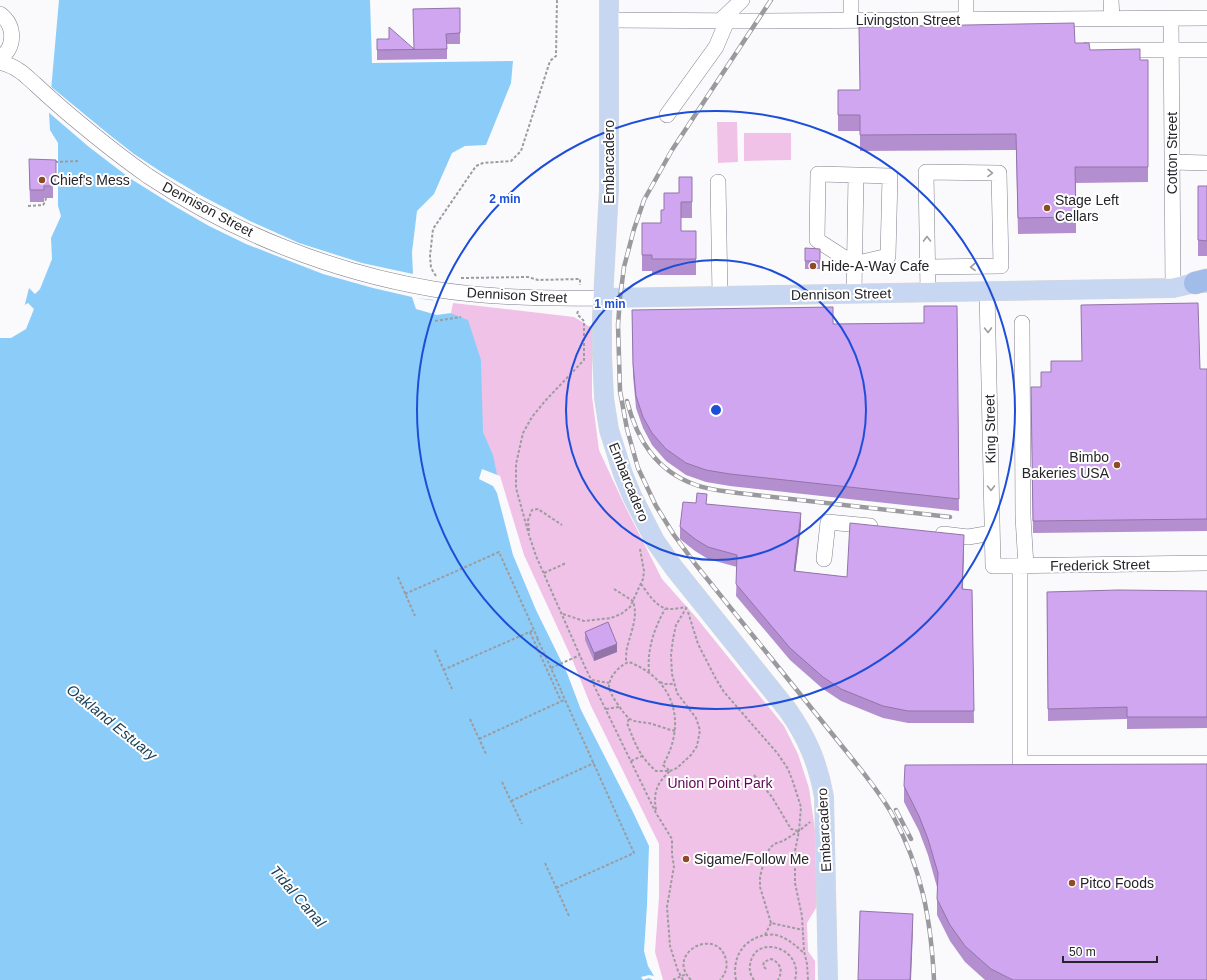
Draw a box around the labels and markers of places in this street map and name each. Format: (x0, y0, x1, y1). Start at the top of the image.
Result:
place label: Chief's Mess (50, 172, 130, 188)
marker: Chief's Mess (37, 175, 47, 185)
place label: Stage Left Cellars (1055, 192, 1119, 224)
marker: Stage Left Cellars (1042, 203, 1052, 213)
place label: Hide-A-Way Cafe (821, 258, 930, 274)
marker: Hide-A-Way Cafe (808, 261, 818, 271)
centre of rings (709, 403, 723, 417)
place label: Bimbo Bakeries USA (1022, 449, 1110, 481)
marker: Bimbo Bakeries USA (1112, 460, 1122, 470)
place label: Sigame/Follow Me (694, 851, 809, 867)
marker: Sigame/Follow Me (681, 854, 691, 864)
place label: Pitco Foods (1080, 875, 1154, 891)
marker: Pitco Foods (1067, 878, 1077, 888)

